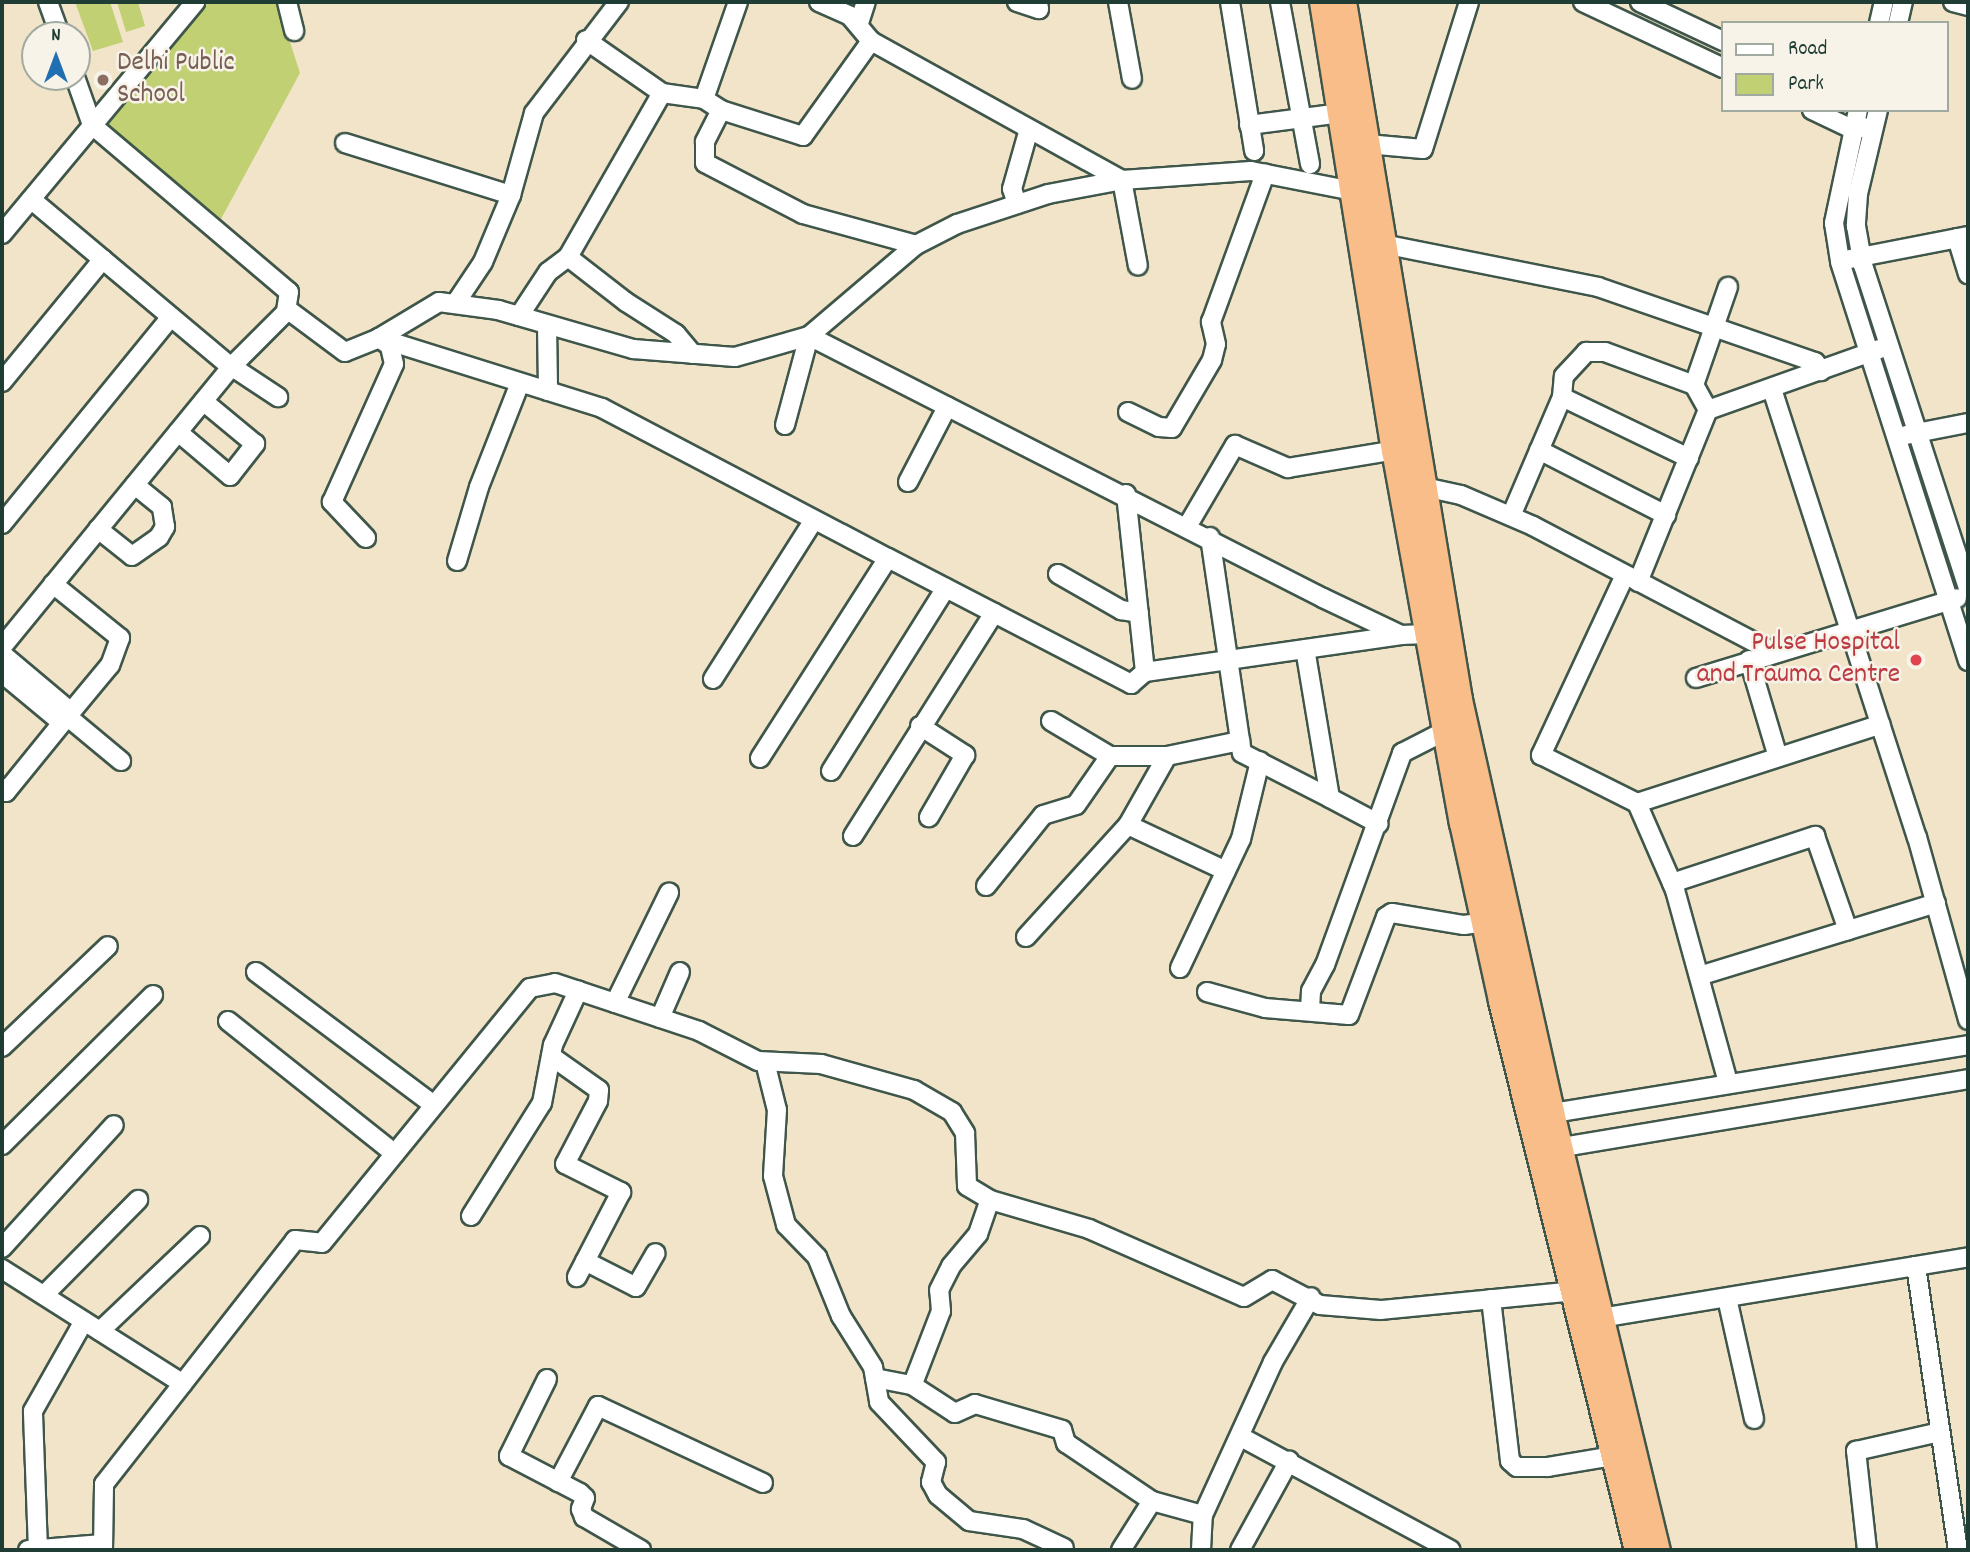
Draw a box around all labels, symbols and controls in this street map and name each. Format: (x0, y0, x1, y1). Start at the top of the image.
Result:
north arrow (21, 21, 91, 91)
legend (1722, 21, 1949, 112)
text: N (51, 23, 61, 50)
text: Road (1788, 35, 1827, 65)
place label: Delhi Public School (117, 47, 235, 113)
text: Park (1788, 70, 1824, 100)
marker: Delhi Public School (95, 72, 111, 88)
place label: Pulse Hospital and Trauma Centre (1697, 627, 1900, 693)
marker: Pulse Hospital and Trauma Centre (1906, 650, 1926, 670)

